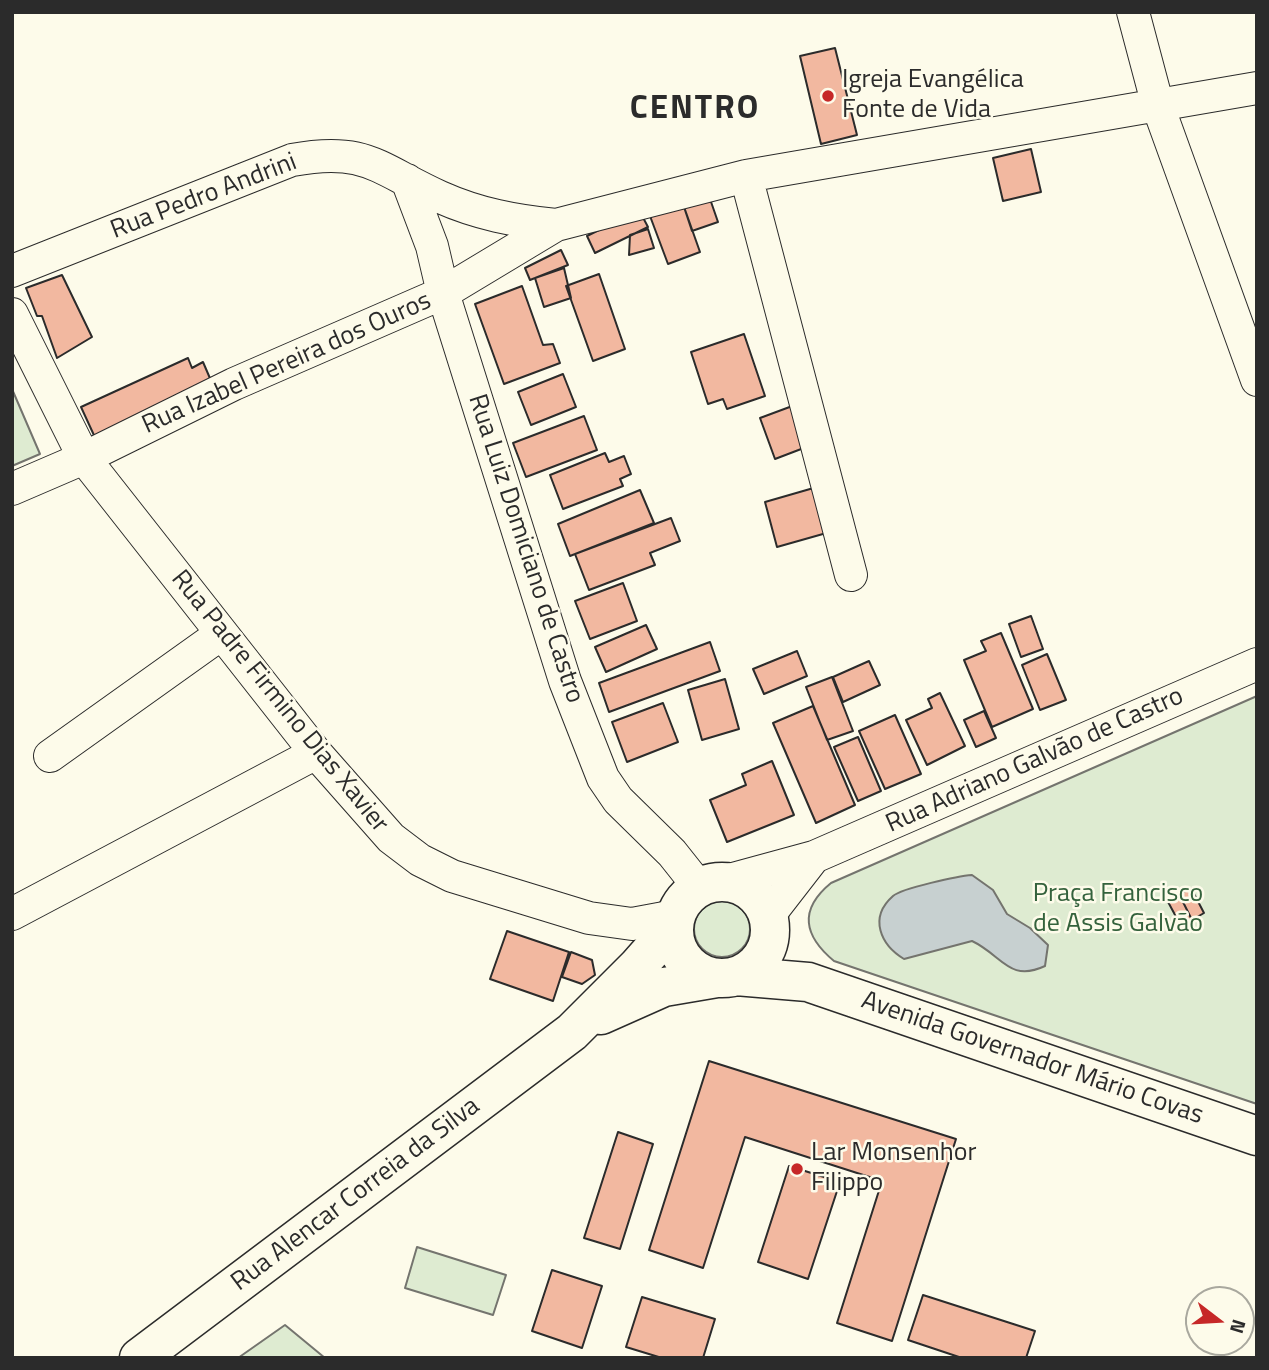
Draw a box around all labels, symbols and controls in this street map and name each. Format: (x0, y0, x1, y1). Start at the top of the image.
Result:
place label: Igreja Evangélica Fonte de Vida (842, 65, 1024, 126)
marker: Igreja Evangélica Fonte de Vida (820, 88, 836, 104)
district label: CENTRO (631, 90, 759, 130)
street label: Rua Pedro Andrini (107, 147, 301, 247)
street label: Rua Izabel Pereira dos Ouros (138, 286, 436, 442)
street label: Rua Luiz Domiciano de Castro (460, 391, 590, 707)
street label: Rua Padre Firmino Dias Xavier (164, 565, 394, 839)
street label: Rua Adriano Galvão de Castro (882, 681, 1188, 841)
park label: Praça Francisco de Assis Galvão (1033, 879, 1203, 940)
street label: Avenida Governador Mário Covas (857, 986, 1207, 1132)
street label: Rua Alencar Correia da Silva (226, 1091, 486, 1299)
place label: Lar Monsenhor Filippo (811, 1138, 976, 1200)
marker: Lar Monsenhor Filippo (789, 1161, 805, 1177)
north arrow (1185, 1286, 1255, 1356)
text: N (1223, 1316, 1254, 1337)

